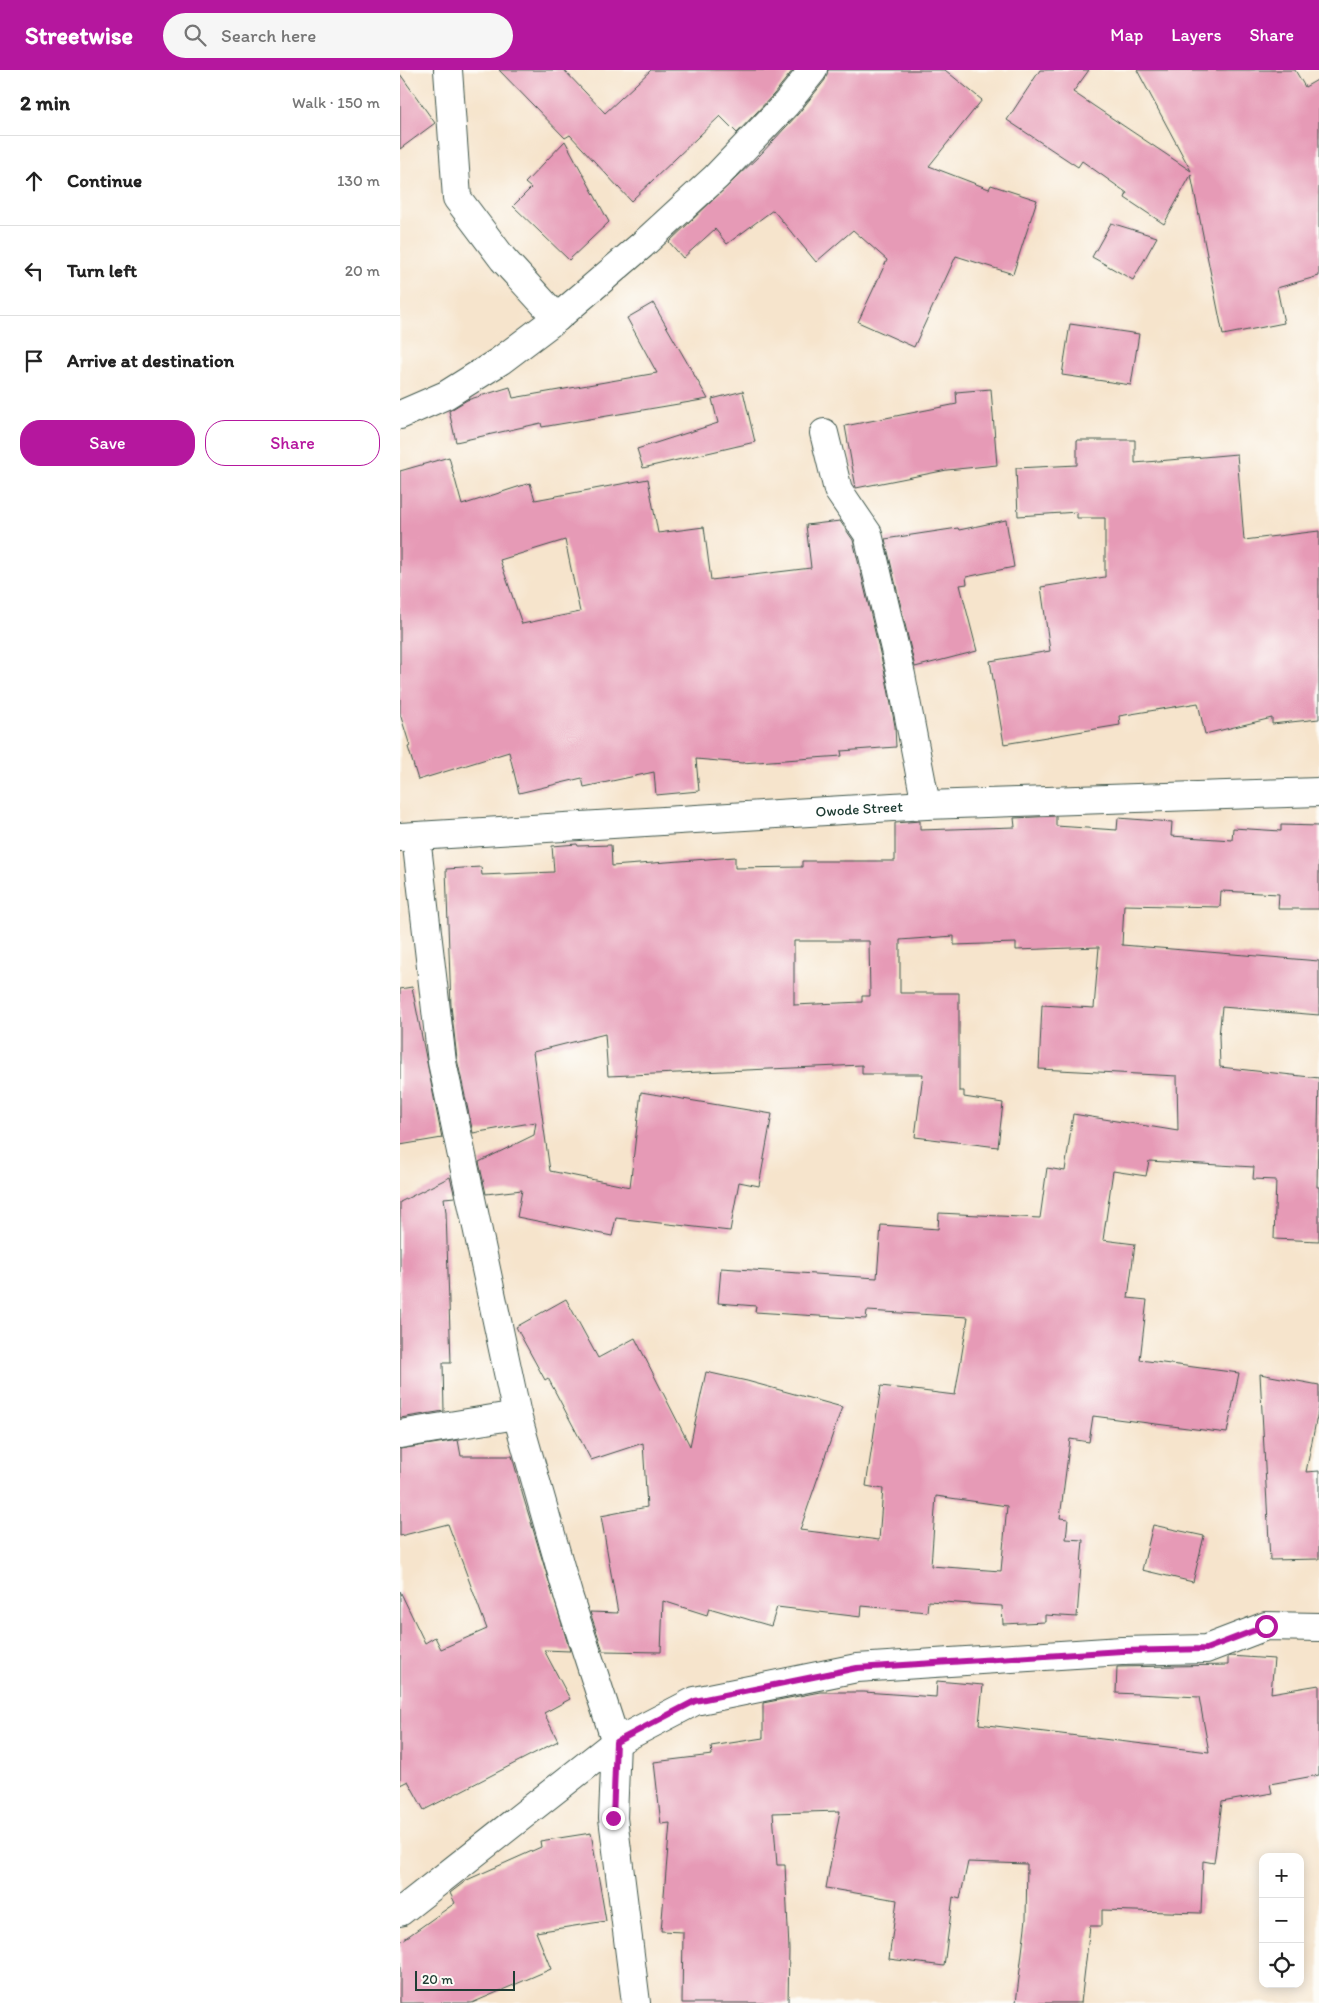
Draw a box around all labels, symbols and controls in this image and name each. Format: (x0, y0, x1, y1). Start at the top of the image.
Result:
search box (163, 13, 513, 58)
text: Streetwise (25, 21, 133, 50)
icon: search (181, 21, 209, 49)
text: Search here (221, 24, 316, 47)
text: Map (1110, 24, 1143, 46)
text: Layers (1171, 24, 1221, 46)
text: Share (1249, 24, 1294, 46)
text: 2 min (20, 90, 70, 115)
text: Walk · 150 m (292, 93, 380, 112)
icon: ahead (20, 167, 48, 195)
text: Continue (67, 169, 142, 192)
text: 130 m (337, 171, 380, 190)
icon: left (20, 257, 48, 285)
text: Turn left (67, 259, 137, 282)
text: 20 m (345, 261, 380, 280)
icon: arrive (20, 347, 48, 375)
text: Arrive at destination (67, 349, 234, 372)
button: Save (20, 420, 195, 466)
button: Share (205, 420, 380, 466)
street label: Owode Street (815, 797, 904, 821)
route start (1255, 1615, 1278, 1638)
route end (602, 1807, 625, 1830)
map controls (1259, 1853, 1304, 1988)
button: + (1259, 1853, 1304, 1898)
button: − (1259, 1898, 1304, 1943)
button: locate (1259, 1943, 1304, 1988)
scale bar (415, 1968, 515, 1991)
text: 20 m (422, 1971, 453, 1988)

